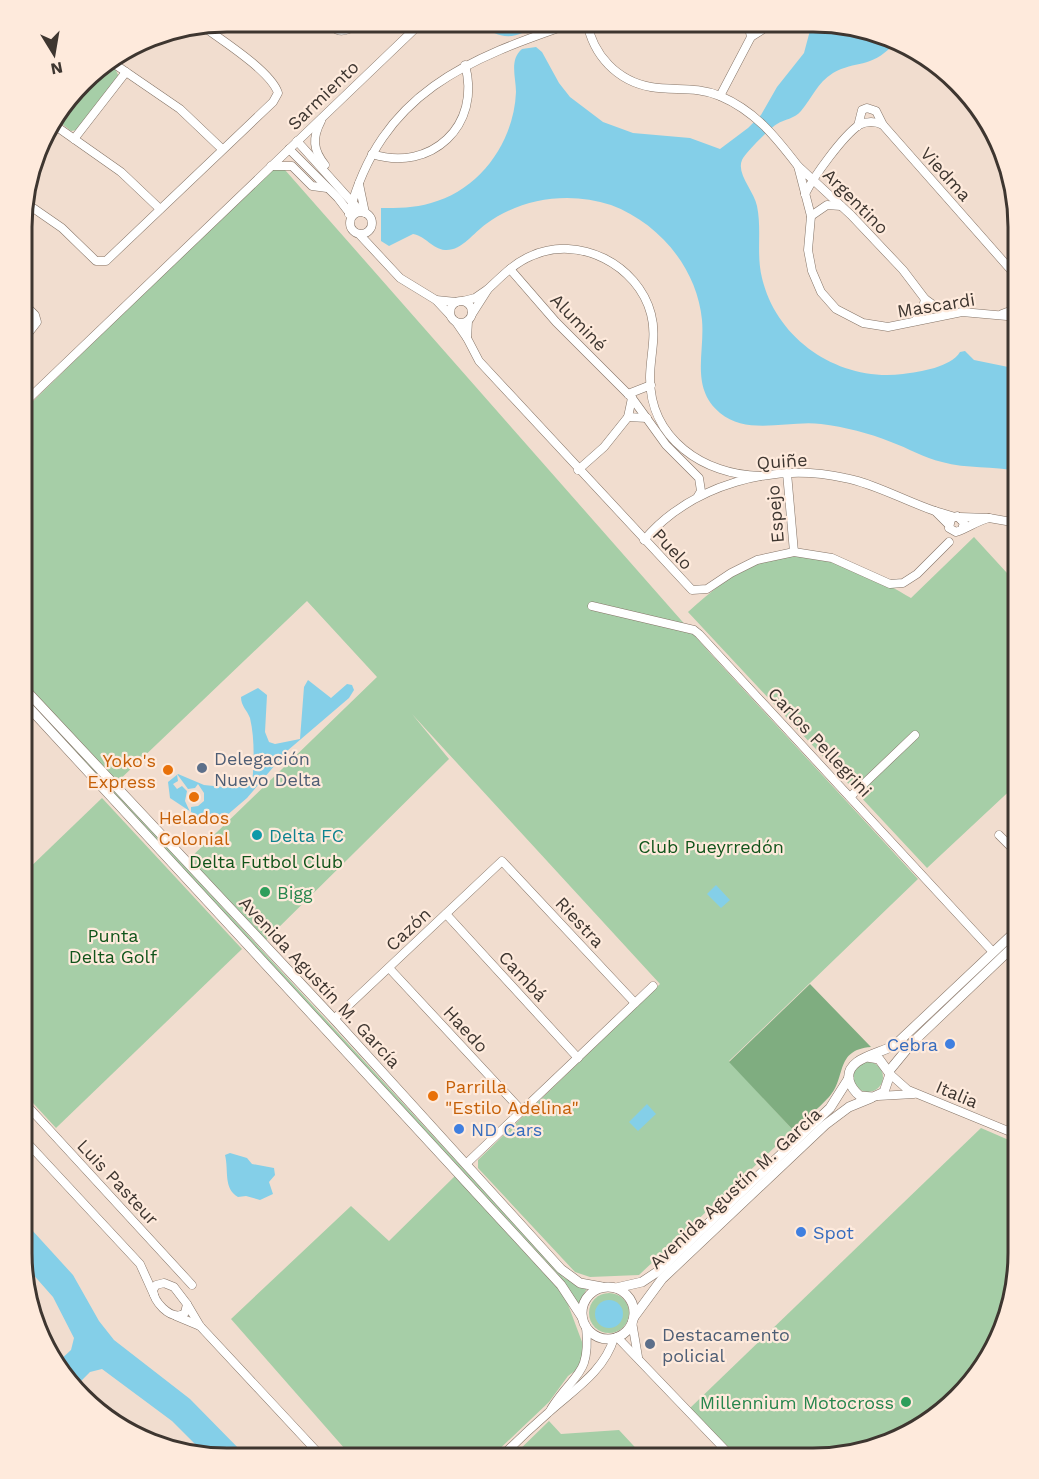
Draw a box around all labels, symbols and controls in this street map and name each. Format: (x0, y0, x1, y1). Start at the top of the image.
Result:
north arrow (24, 24, 84, 84)
street label: Sarmiento (283, 56, 363, 134)
text: N (49, 58, 64, 79)
street label: Viedma (916, 143, 976, 205)
street label: Argentino (819, 164, 893, 238)
street label: Aluminé (546, 289, 612, 355)
street label: Mascardi (896, 289, 976, 321)
street label: Quiñe (756, 449, 808, 473)
street label: Espejo (762, 484, 788, 544)
street label: Puelo (649, 524, 697, 574)
street label: Carlos Pellegrini (764, 683, 876, 801)
place label: Delegación Nuevo Delta (214, 748, 321, 790)
place label: Yoko's Express (87, 750, 156, 792)
marker: Delegación Nuevo Delta (195, 761, 209, 775)
marker: Yoko's Express (161, 763, 175, 777)
marker: Helados Colonial (187, 790, 201, 804)
place label: Helados Colonial (158, 807, 230, 849)
place label: Delta FC (269, 825, 344, 846)
marker: Delta FC (250, 828, 264, 842)
park label: Club Pueyrredón (638, 836, 784, 857)
park label: Delta Futbol Club (189, 851, 343, 872)
place label: Bigg (277, 882, 313, 903)
marker: Bigg (258, 885, 272, 899)
street label: Avenida Agustín M. García (235, 892, 405, 1072)
street label: Riestra (551, 892, 609, 952)
street label: Cazón (381, 903, 435, 955)
park label: Punta Delta Golf (69, 925, 157, 967)
street label: Cambá (494, 946, 552, 1006)
street label: Haedo (439, 1001, 493, 1057)
place label: Cebra (887, 1034, 938, 1055)
marker: Cebra (943, 1037, 957, 1051)
place label: Parrilla "Estilo Adelina" (445, 1076, 579, 1118)
street label: Italia (933, 1076, 981, 1112)
marker: Parrilla "Estilo Adelina" (426, 1089, 440, 1103)
street label: Avenida Agustín M. García (645, 1103, 825, 1273)
place label: ND Cars (471, 1119, 542, 1140)
marker: ND Cars (452, 1122, 466, 1136)
street label: Luis Pasteur (73, 1135, 163, 1229)
place label: Spot (813, 1222, 854, 1243)
marker: Spot (794, 1225, 808, 1239)
place label: Destacamento policial (662, 1324, 790, 1366)
marker: Destacamento policial (643, 1337, 657, 1351)
place label: Millennium Motocross (700, 1392, 894, 1413)
marker: Millennium Motocross (899, 1395, 913, 1409)

